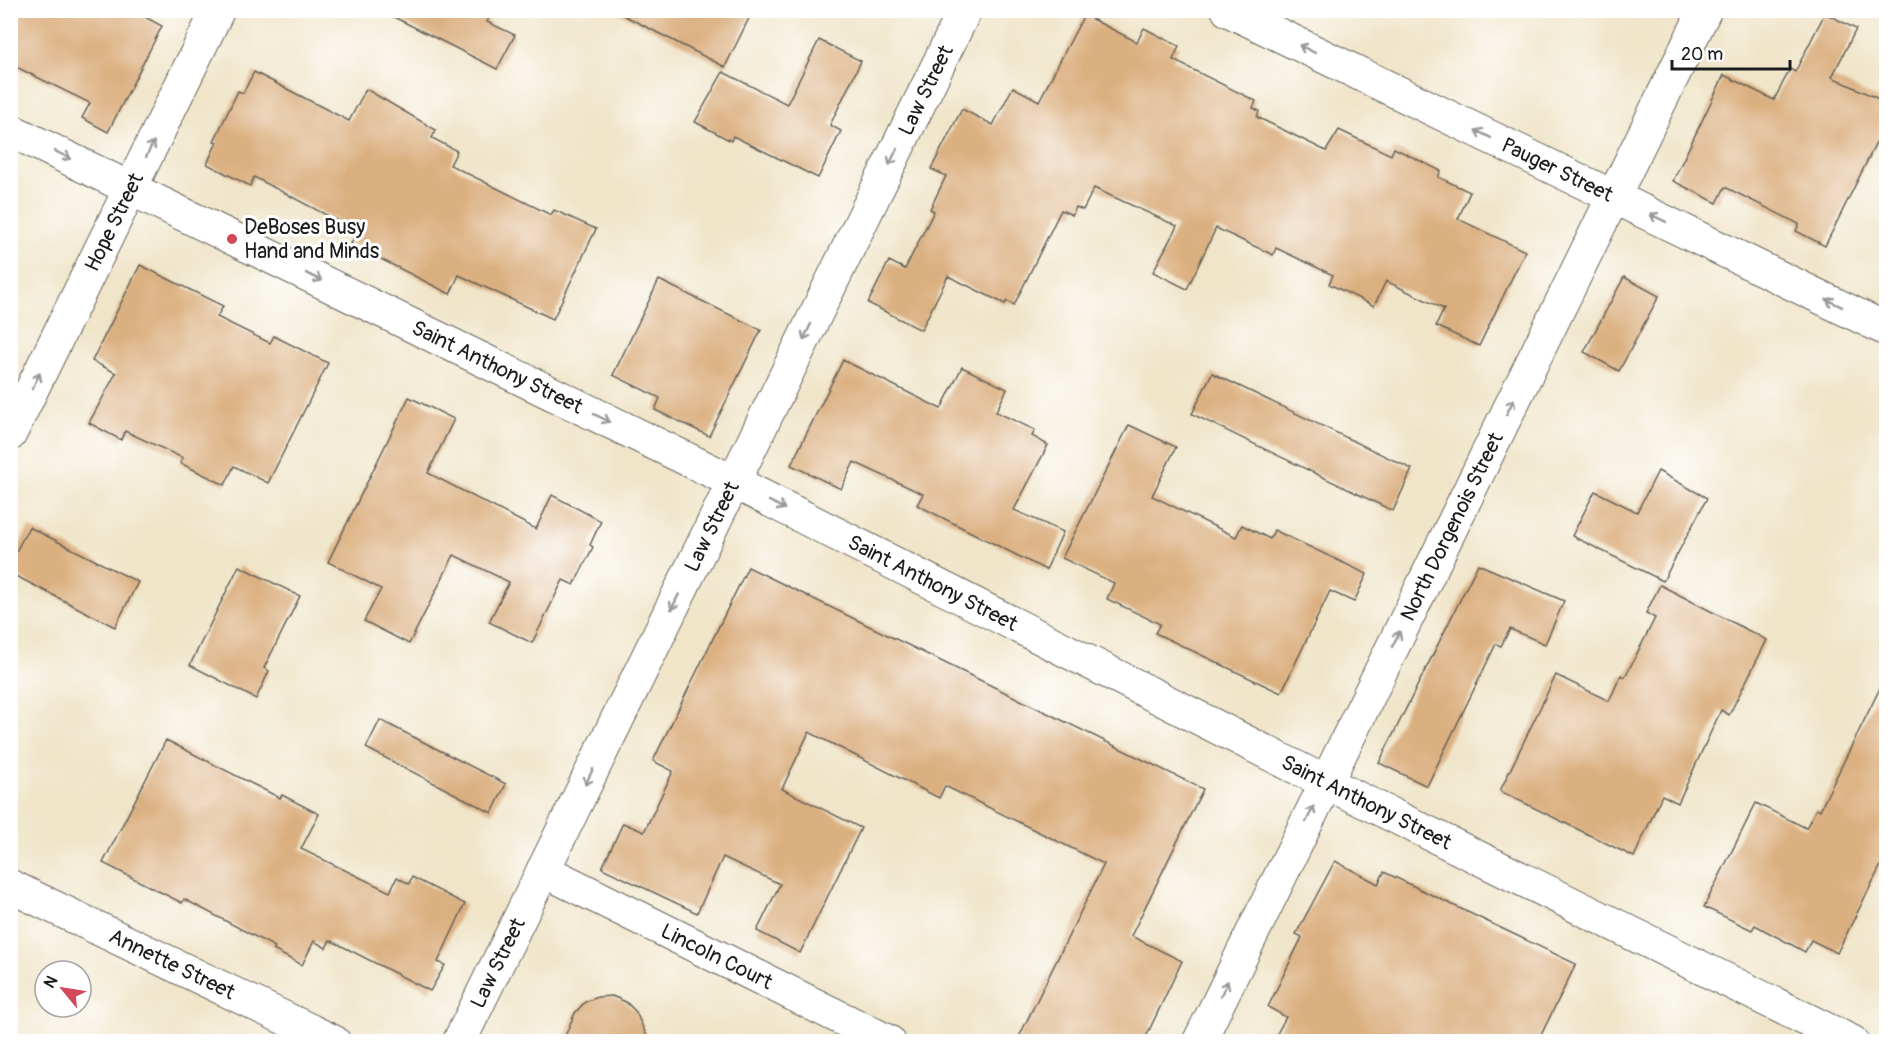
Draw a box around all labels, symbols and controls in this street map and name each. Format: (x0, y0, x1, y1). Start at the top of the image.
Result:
scale bar (1672, 33, 1790, 71)
street label: Law Street (892, 40, 959, 140)
one-way arrow (1299, 42, 1317, 54)
text: 20 m (1681, 43, 1723, 66)
one-way arrow (1474, 127, 1492, 139)
street label: Pauger Street (1497, 131, 1618, 208)
one-way arrow (144, 141, 156, 159)
one-way arrow (887, 148, 898, 166)
one-way arrow (54, 150, 72, 162)
street label: Hope Street (78, 168, 150, 276)
one-way arrow (1650, 212, 1668, 224)
place label: DeBoses Busy Hand and Minds (244, 214, 380, 265)
marker: DeBoses Busy Hand and Minds (225, 232, 239, 246)
one-way arrow (305, 272, 323, 283)
one-way arrow (1825, 297, 1843, 309)
street label: Saint Anthony Street (407, 314, 588, 420)
one-way arrow (801, 323, 813, 341)
one-way arrow (31, 372, 43, 390)
one-way arrow (1505, 399, 1516, 417)
one-way arrow (593, 413, 611, 425)
street label: North Dorgenois Street (1394, 427, 1510, 625)
street label: Law Street (678, 476, 745, 576)
one-way arrow (768, 499, 786, 511)
street label: Saint Anthony Street (843, 529, 1023, 638)
one-way arrow (669, 592, 680, 610)
one-way arrow (1391, 630, 1402, 648)
street label: Saint Anthony Street (1277, 749, 1457, 856)
one-way arrow (583, 767, 594, 785)
one-way arrow (1305, 805, 1317, 823)
street label: Law Street (464, 913, 532, 1013)
street label: Lincoln Court (656, 917, 778, 996)
street label: Annette Street (105, 922, 240, 1006)
north arrow (33, 959, 93, 1019)
text: N (40, 972, 62, 992)
one-way arrow (1219, 980, 1231, 998)

